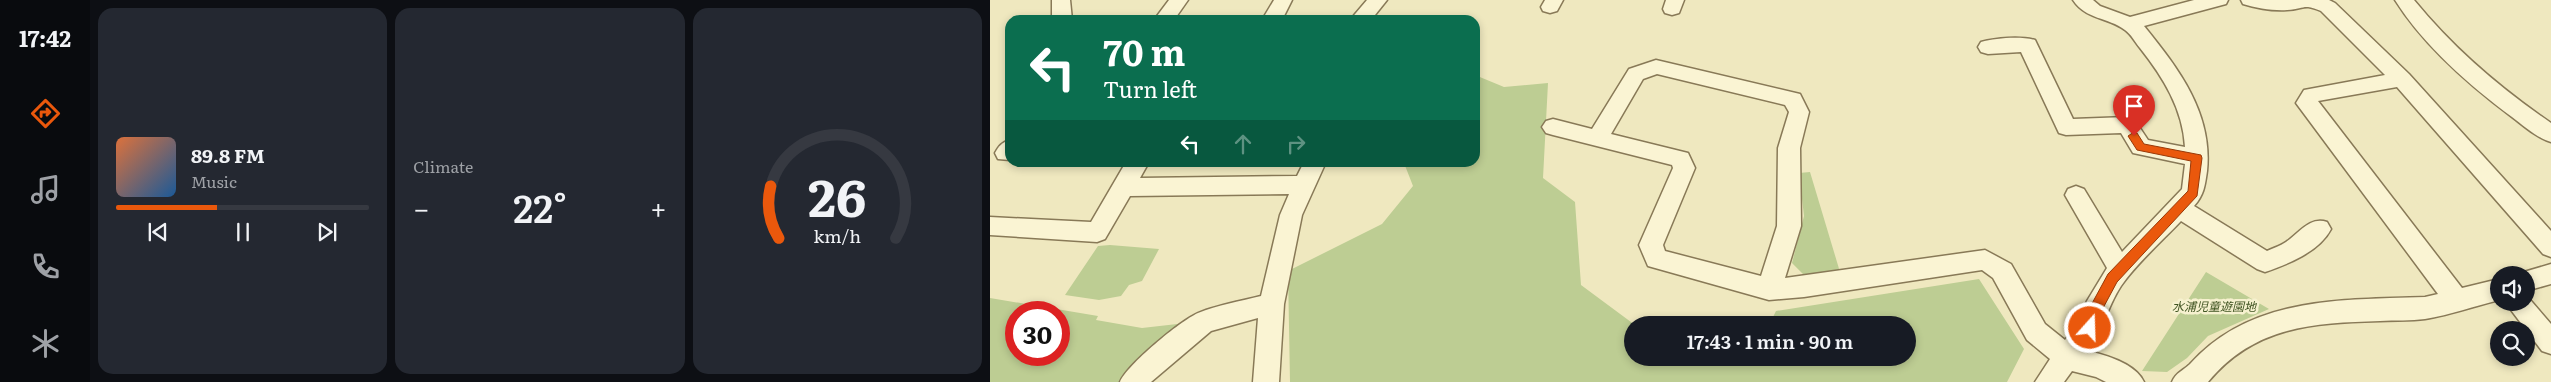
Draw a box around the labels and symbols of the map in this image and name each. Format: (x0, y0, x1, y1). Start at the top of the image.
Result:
pin (2113, 85, 2155, 136)
park label: 水浦児童遊園地 (2172, 297, 2258, 315)
speed limit sign: 30 (1005, 301, 1070, 366)
position arrow (2063, 301, 2115, 353)

